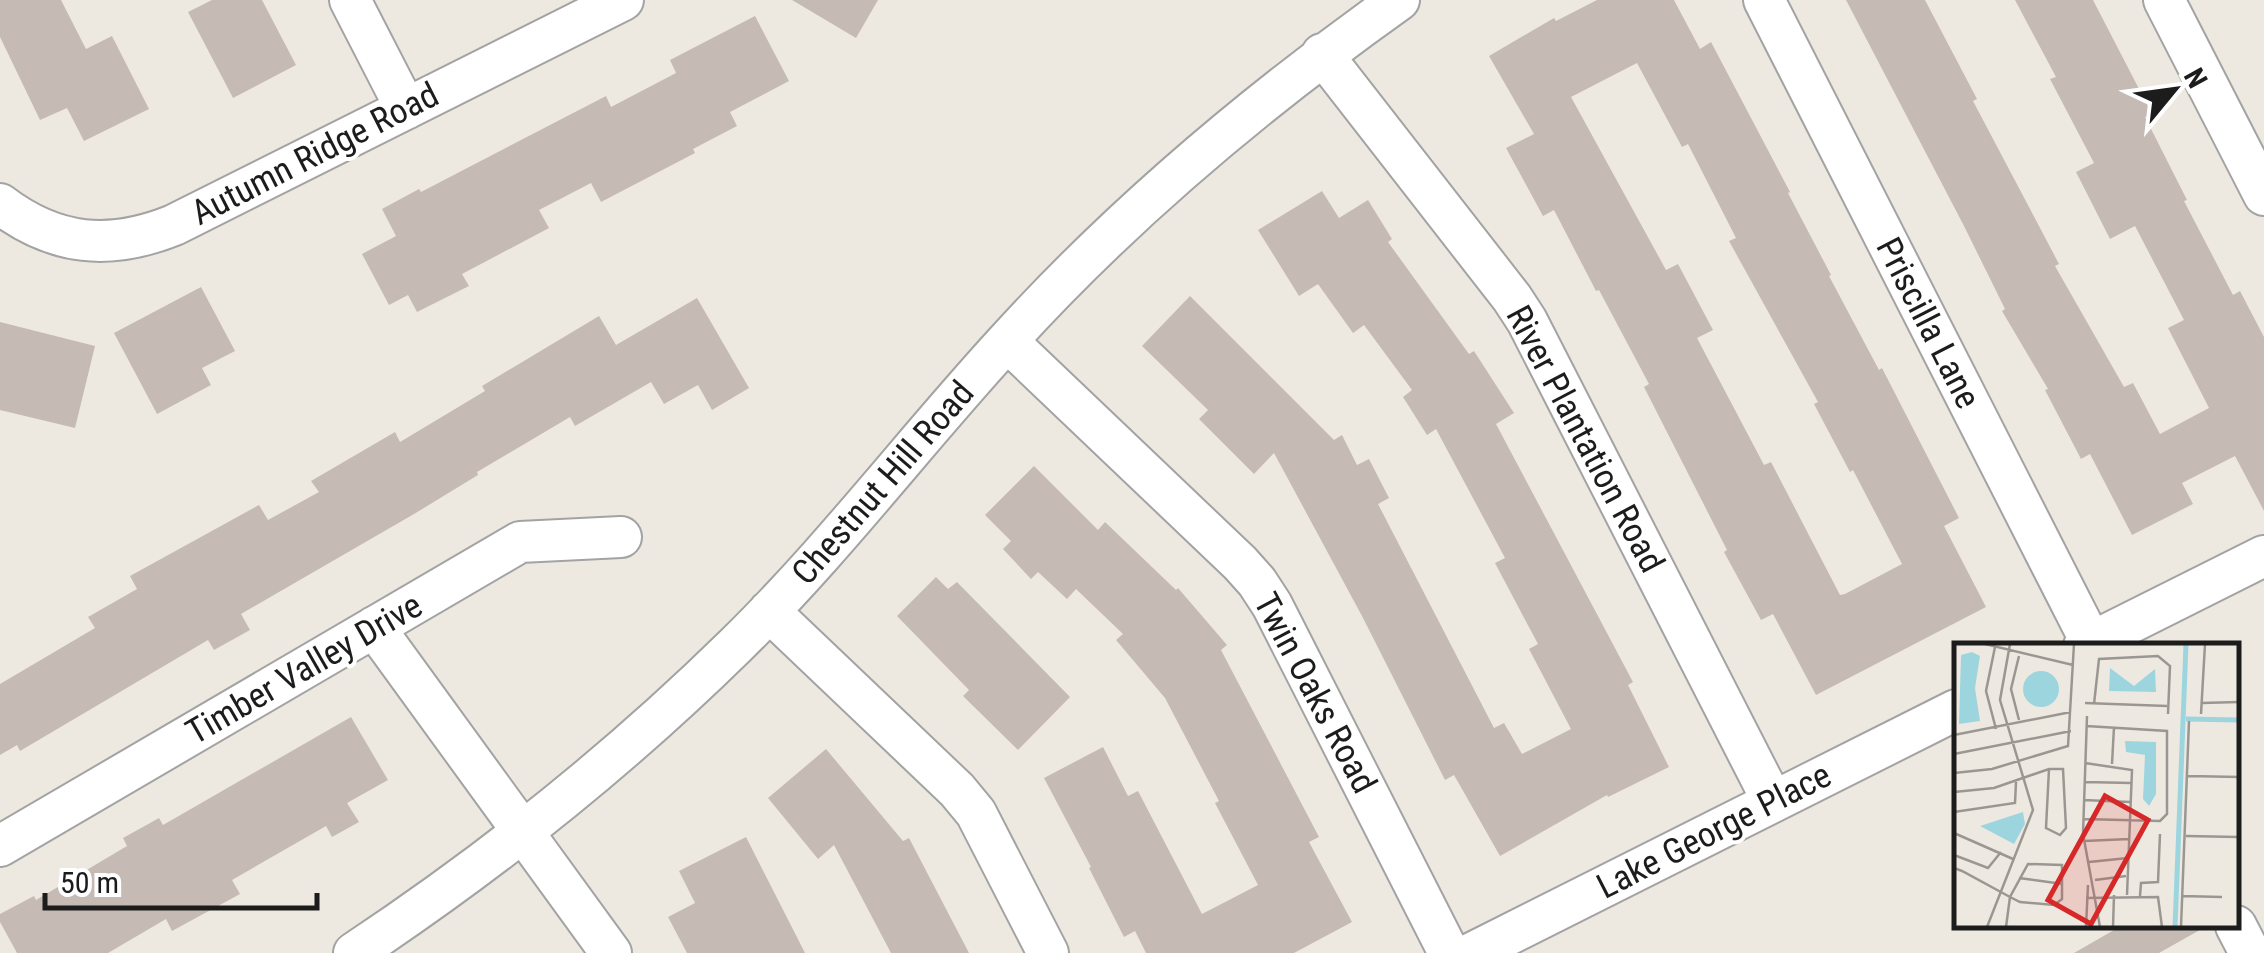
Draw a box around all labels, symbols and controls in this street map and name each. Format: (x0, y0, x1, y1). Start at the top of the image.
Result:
north arrow (2124, 40, 2224, 140)
text: N (2177, 63, 2214, 94)
street label: Autumn Ridge Road (185, 74, 445, 234)
street label: Priscilla Lane (1868, 231, 1988, 415)
street label: River Plantation Road (1497, 299, 1673, 579)
street label: Chestnut Hill Road (784, 373, 982, 593)
street label: Timber Valley Drive (179, 585, 429, 753)
street label: Twin Oaks Road (1245, 586, 1385, 800)
inset map (1954, 643, 2239, 928)
street label: Lake George Place (1590, 754, 1838, 908)
scale bar (45, 848, 318, 910)
text: 50 m (60, 865, 119, 900)

